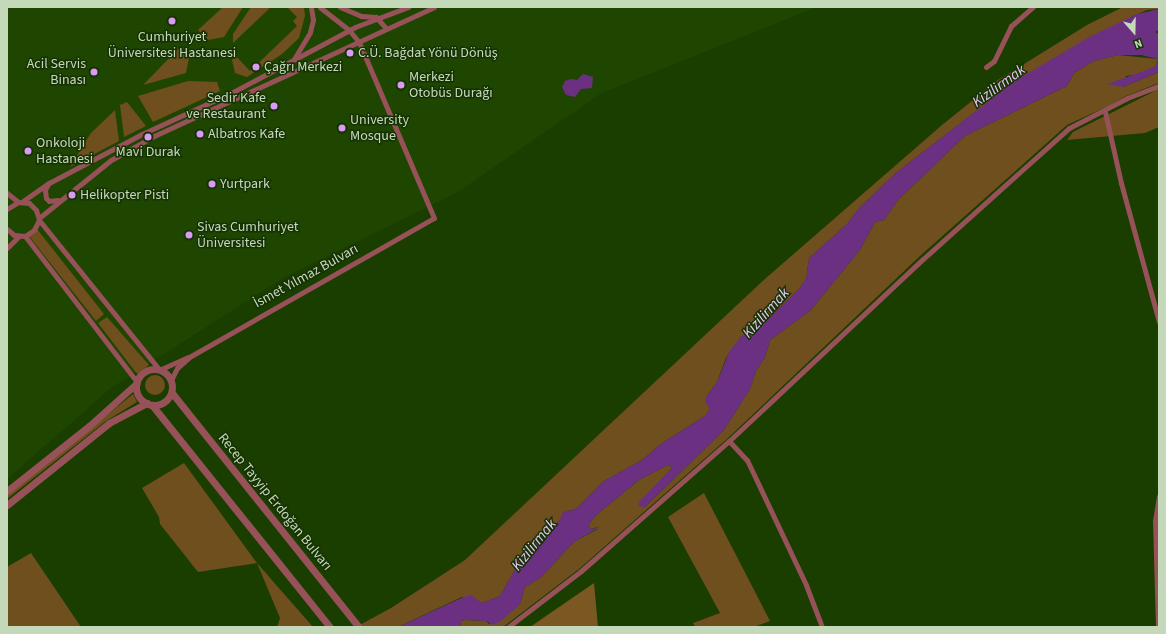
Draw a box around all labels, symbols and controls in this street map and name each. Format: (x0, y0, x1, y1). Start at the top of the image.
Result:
north arrow (1114, 12, 1154, 52)
marker: Cumhuriyet Üniversitesi Hastanesi (166, 15, 178, 27)
place label: Cumhuriyet Üniversitesi Hastanesi (108, 29, 236, 62)
text: N (1132, 35, 1144, 52)
place label: C.Ü. Bağdat Yönü Dönüş (358, 45, 498, 61)
marker: C.Ü. Bağdat Yönü Dönüş (345, 48, 355, 58)
place label: Acil Servis Binası (27, 56, 86, 88)
place label: Çağrı Merkezi (264, 59, 342, 75)
water label: Kizilirmak (969, 61, 1029, 111)
marker: Çağrı Merkezi (251, 62, 261, 72)
marker: Acil Servis Binası (89, 67, 99, 77)
place label: Merkezi Otobüs Durağı (409, 69, 493, 102)
marker: Merkezi Otobüs Durağı (396, 80, 406, 90)
place label: Sedir Kafe ve Restaurant (186, 90, 266, 122)
marker: Sedir Kafe ve Restaurant (269, 101, 279, 111)
place label: University Mosque (350, 112, 409, 144)
marker: University Mosque (337, 123, 347, 133)
place label: Albatros Kafe (208, 126, 285, 142)
marker: Albatros Kafe (195, 129, 205, 139)
marker: Mavi Durak (143, 132, 153, 142)
place label: Onkoloji Hastanesi (36, 135, 93, 168)
place label: Mavi Durak (116, 144, 180, 160)
marker: Onkoloji Hastanesi (23, 146, 33, 156)
place label: Yurtpark (220, 176, 270, 192)
marker: Yurtpark (207, 179, 217, 189)
place label: Helikopter Pisti (80, 187, 169, 203)
marker: Helikopter Pisti (67, 190, 77, 200)
place label: Sivas Cumhuriyet Üniversitesi (197, 219, 299, 252)
marker: Sivas Cumhuriyet Üniversitesi (184, 230, 194, 240)
street label: İsmet Yılmaz Bulvarı (251, 240, 361, 312)
water label: Kizilirmak (739, 284, 793, 342)
street label: Recep Tayyip Erdoğan Bulvarı (214, 430, 336, 574)
water label: Kizilirmak (508, 516, 560, 574)

